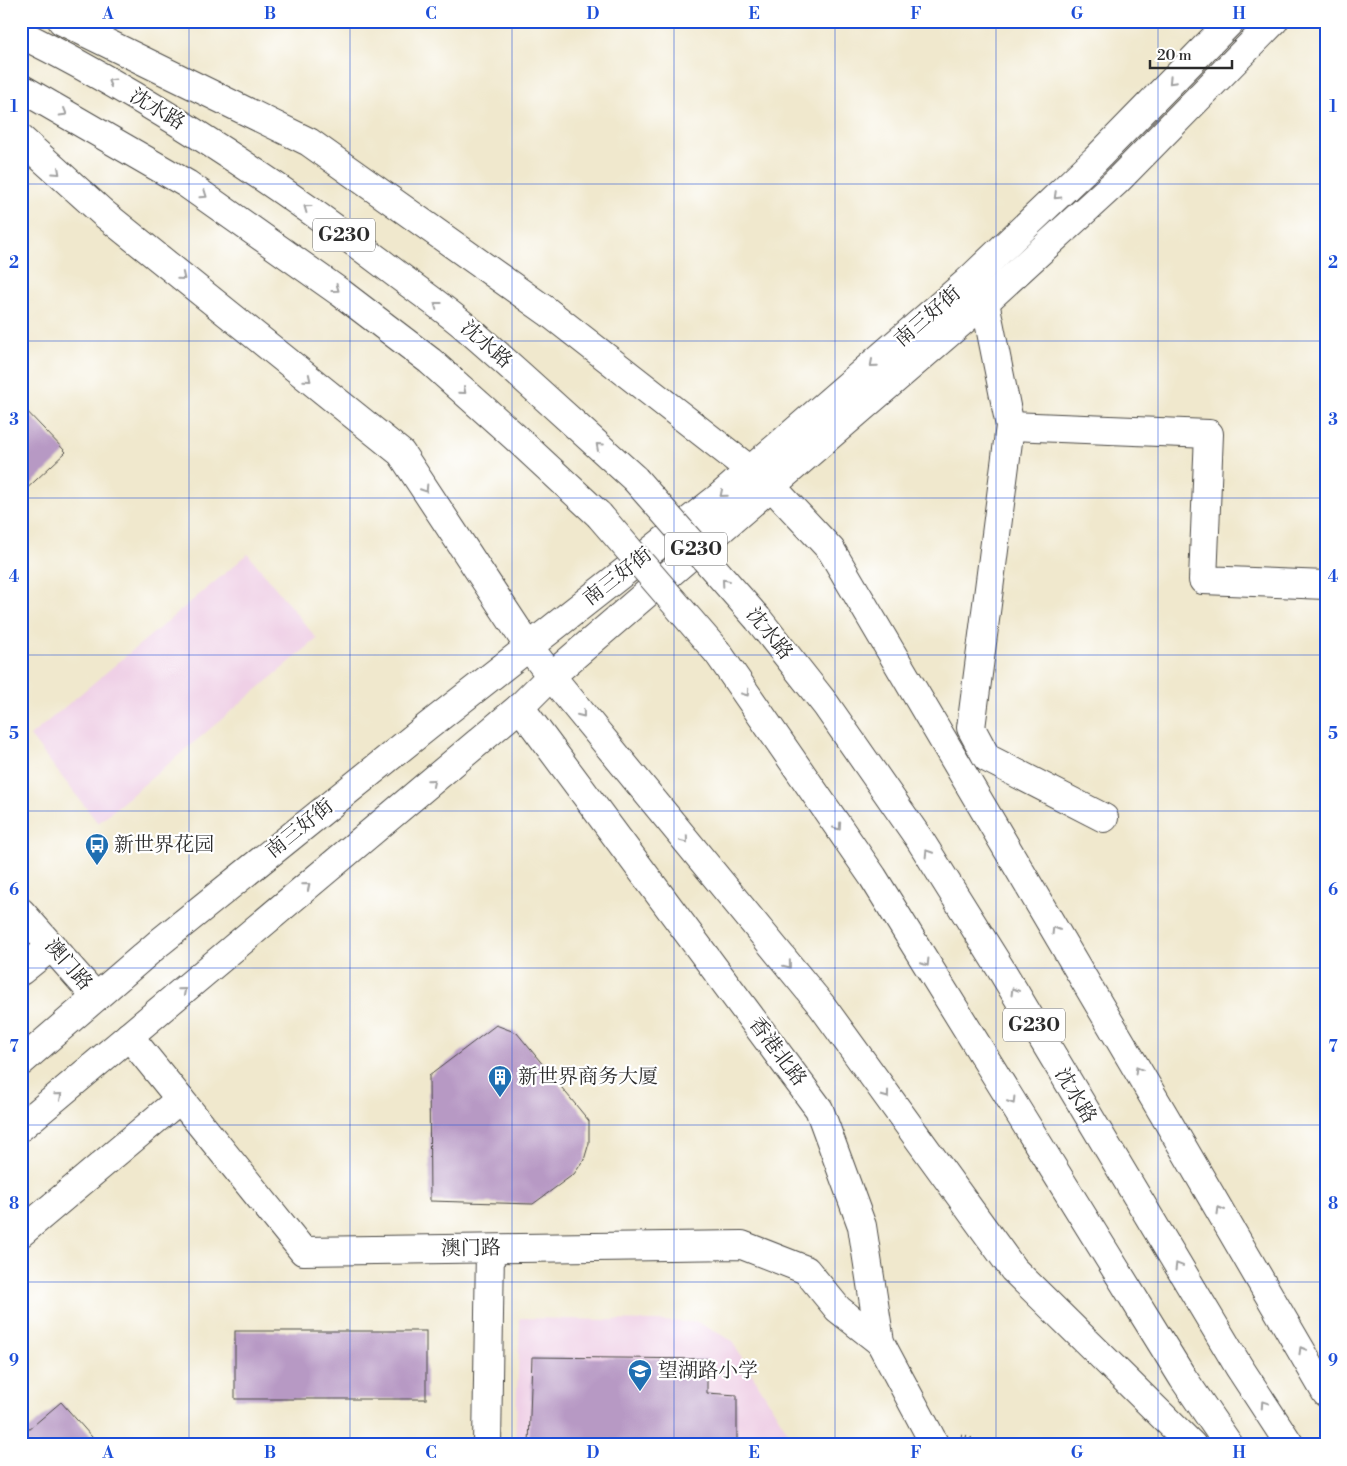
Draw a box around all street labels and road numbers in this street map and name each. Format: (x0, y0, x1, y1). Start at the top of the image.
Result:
street label: 沈水路 (125, 84, 189, 136)
road number: G230 (313, 218, 375, 252)
street label: 南三好街 (890, 281, 966, 353)
street label: 沈水路 (455, 316, 517, 374)
road number: G230 (665, 532, 727, 566)
street label: 南三好街 (579, 543, 657, 611)
street label: 沈水路 (740, 603, 798, 665)
street label: 南三好街 (261, 794, 339, 864)
street label: 澳门路 (39, 934, 97, 996)
road number: G230 (1003, 1008, 1065, 1042)
street label: 香港北路 (743, 1013, 811, 1091)
street label: 沈水路 (1049, 1064, 1101, 1128)
street label: 澳门路 (441, 1236, 501, 1262)

